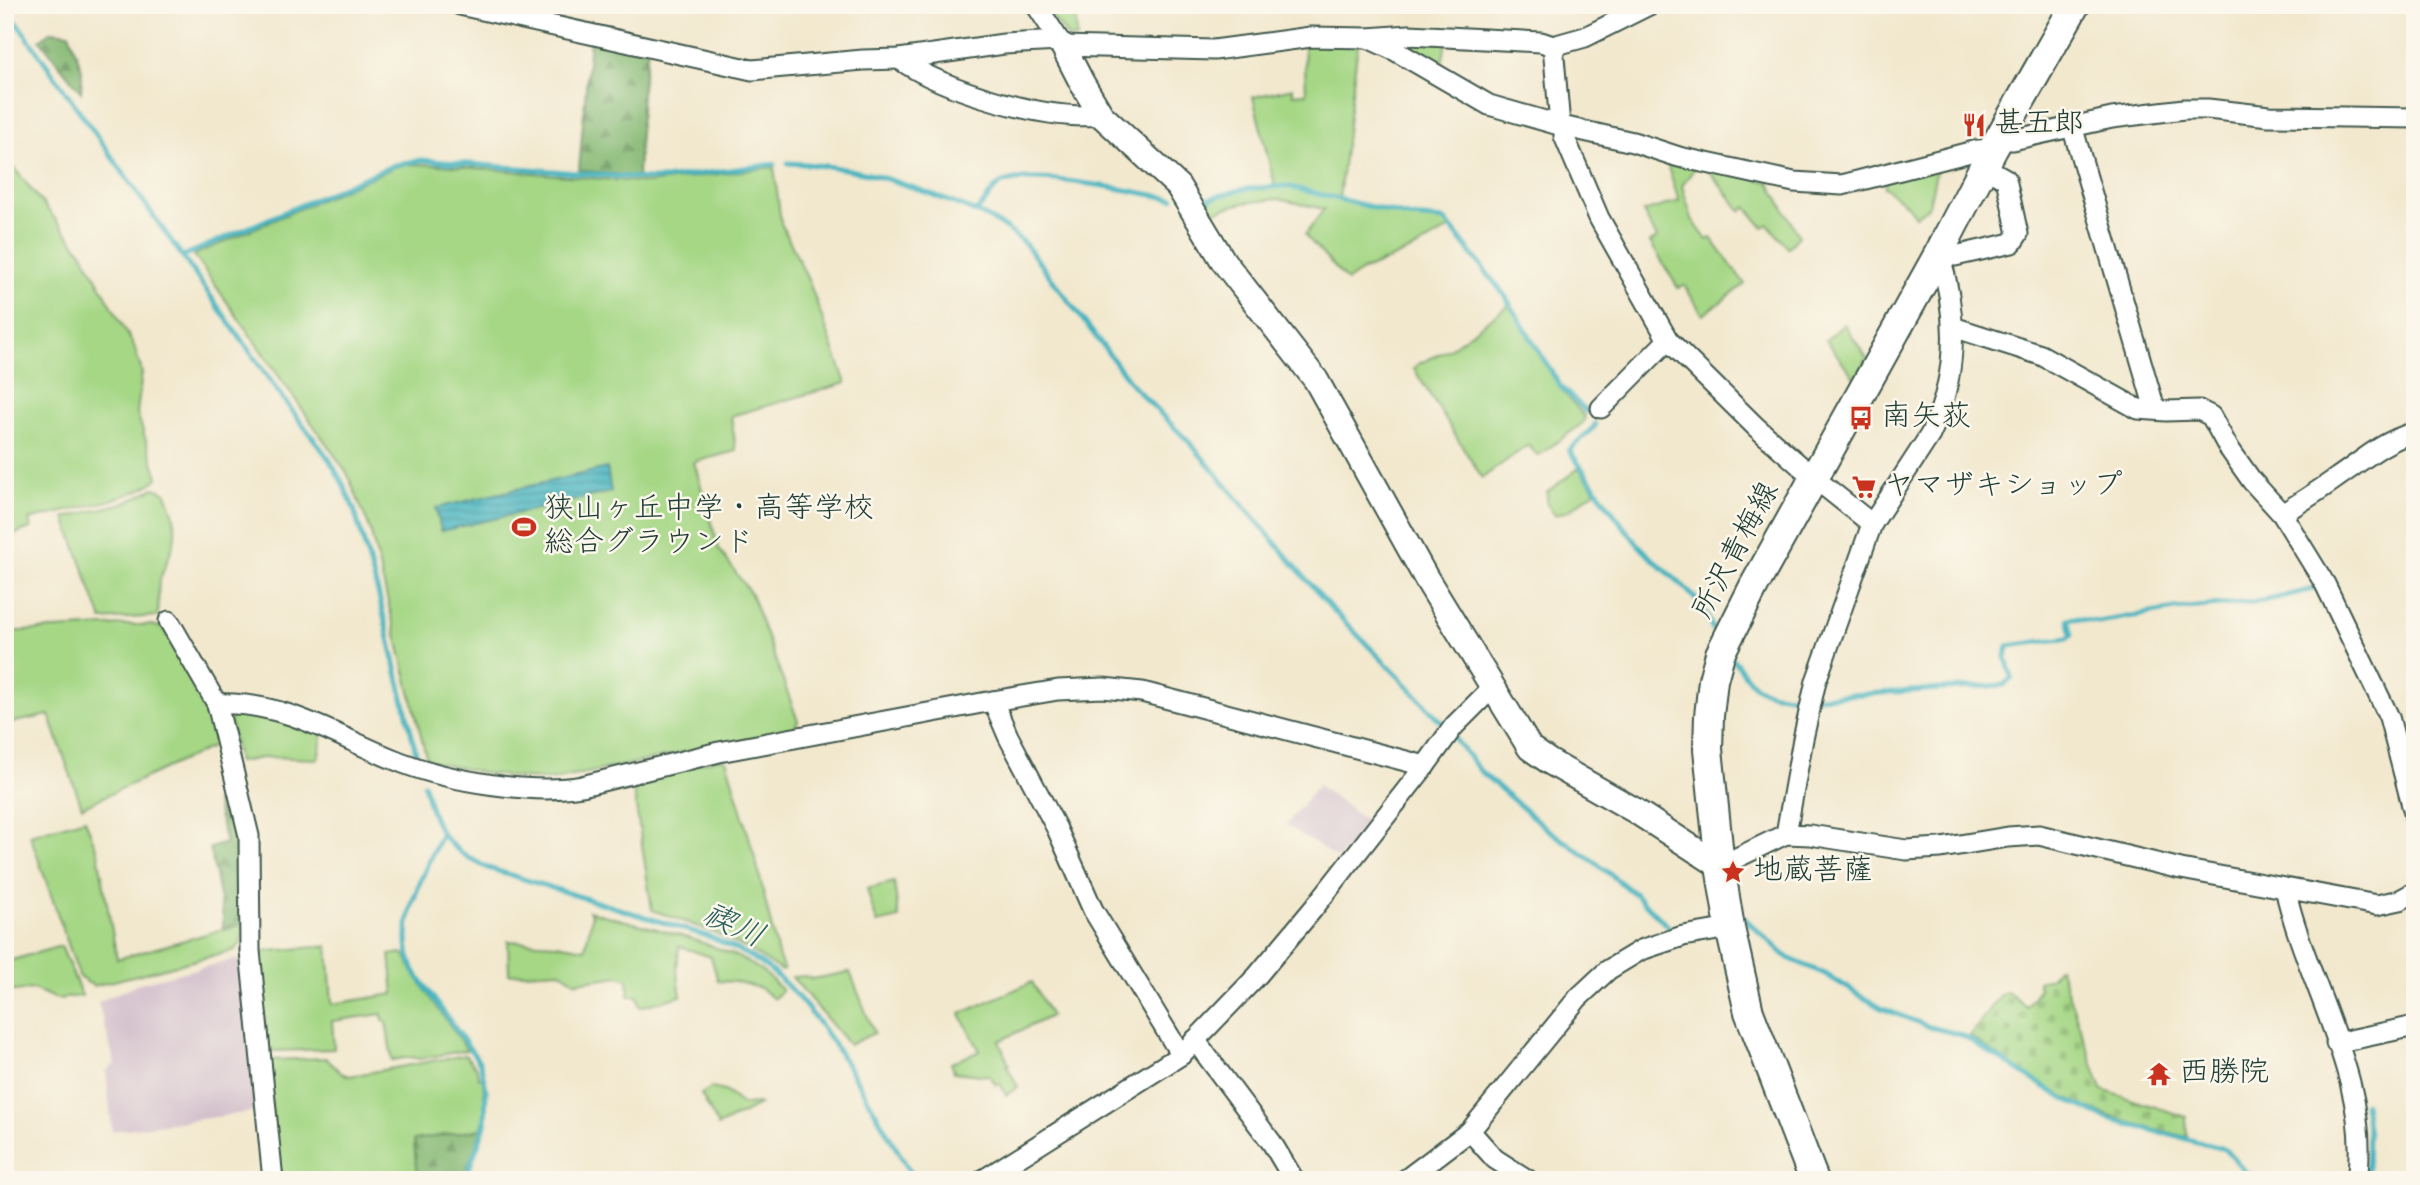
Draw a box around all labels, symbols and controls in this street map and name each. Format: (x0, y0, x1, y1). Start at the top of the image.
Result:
place label: 甚五郎 (1994, 103, 2084, 147)
restaurant icon: 甚五郎 (1960, 111, 1988, 139)
place label: 南矢荻 (1881, 396, 1971, 440)
bus stop icon: 南矢荻 (1847, 404, 1875, 432)
place label: ヤマザキショップ (1884, 465, 2123, 509)
supermarket icon: ヤマザキショップ (1850, 473, 1878, 501)
street label: 所沢青梅線 (1682, 474, 1792, 628)
place label: 狭山ヶ丘中学・高等学校 総合グラウンド (544, 488, 874, 566)
sports icon: 狭山ヶ丘中学・高等学校 総合グラウンド (510, 513, 538, 541)
place label: 地蔵菩薩 (1753, 850, 1873, 894)
place icon: 地蔵菩薩 (1719, 858, 1747, 886)
water label: 禊川 (694, 892, 772, 962)
place label: 西勝院 (2179, 1052, 2269, 1096)
temple icon: 西勝院 (2145, 1060, 2173, 1088)

